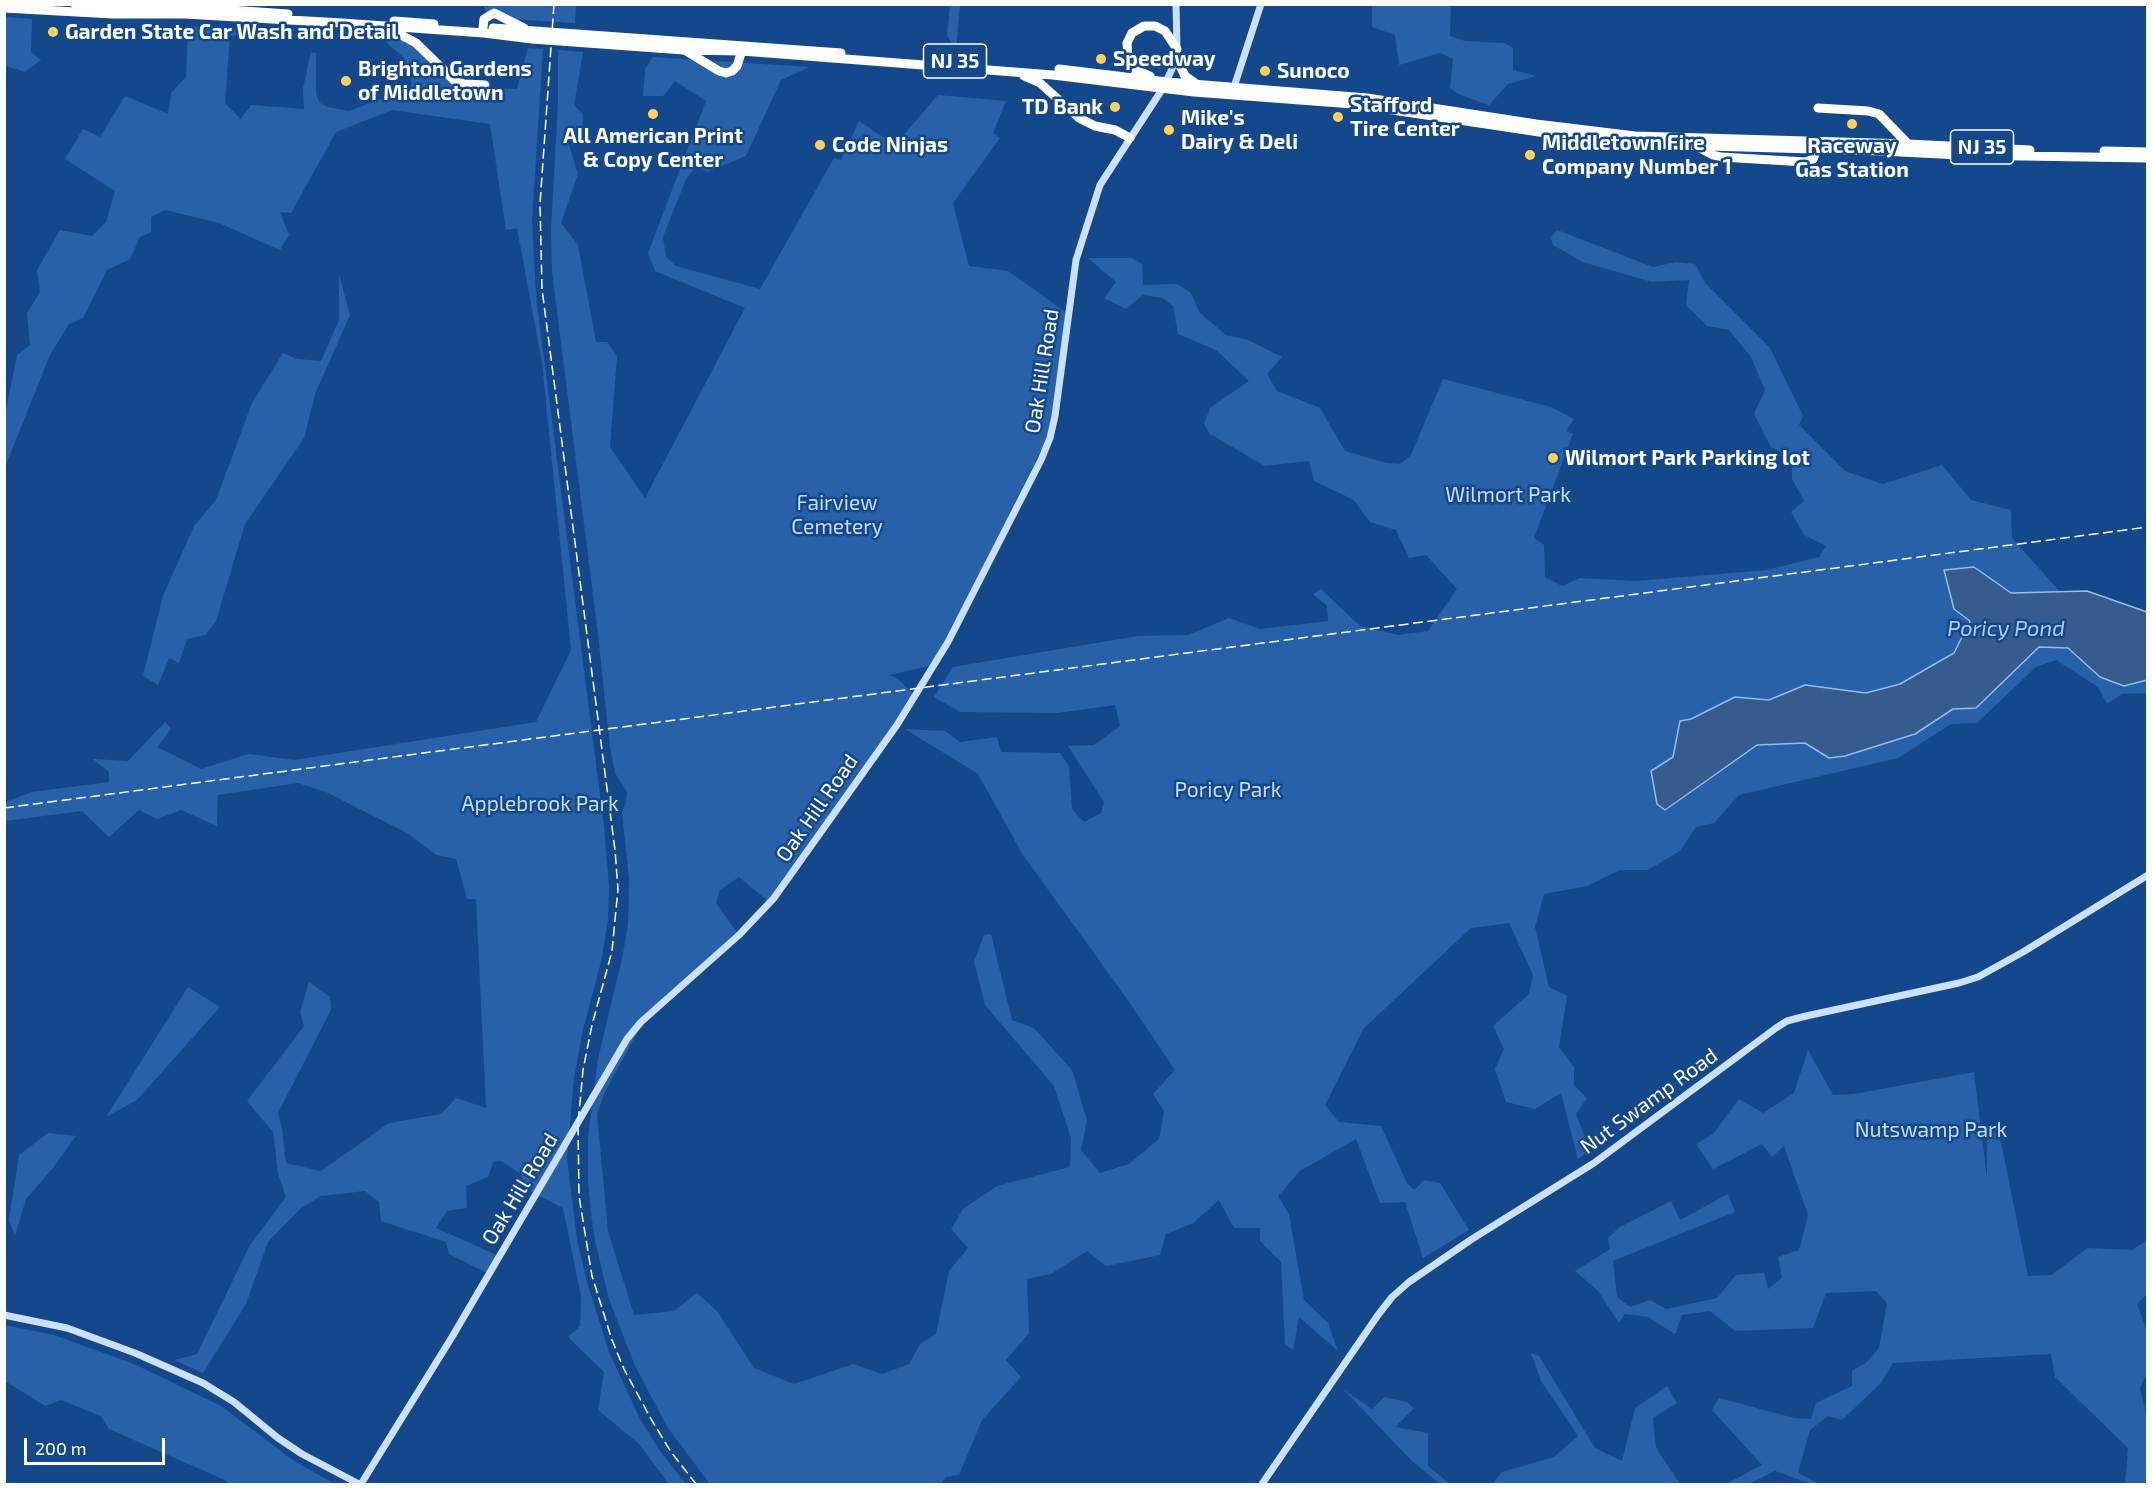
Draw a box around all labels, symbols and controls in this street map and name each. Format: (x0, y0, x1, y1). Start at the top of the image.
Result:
place label: Garden State Car Wash and Detail (65, 19, 398, 45)
marker: Garden State Car Wash and Detail (46, 25, 60, 39)
road number: NJ 35 (924, 44, 986, 78)
place label: Speedway (1113, 46, 1216, 72)
marker: Speedway (1094, 52, 1108, 66)
place label: Brighton Gardens of Middletown (358, 56, 532, 106)
place label: Sunoco (1277, 58, 1350, 84)
marker: Sunoco (1258, 64, 1272, 78)
marker: Brighton Gardens of Middletown (339, 74, 353, 88)
place label: Stafford Tire Center (1350, 92, 1460, 142)
place label: TD Bank (1022, 94, 1103, 120)
marker: TD Bank (1108, 100, 1122, 114)
place label: Mike's Dairy & Deli (1181, 105, 1298, 155)
marker: All American Print & Copy Center (646, 107, 660, 121)
marker: Stafford Tire Center (1331, 110, 1345, 124)
marker: Raceway Gas Station (1845, 117, 1859, 131)
place label: All American Print & Copy Center (563, 123, 743, 173)
marker: Mike's Dairy & Deli (1162, 123, 1176, 137)
place label: Middletown Fire Company Number 1 (1542, 130, 1732, 180)
road number: NJ 35 (1950, 130, 2014, 164)
place label: Code Ninjas (832, 132, 948, 158)
place label: Raceway Gas Station (1795, 133, 1909, 183)
marker: Code Ninjas (813, 138, 827, 152)
marker: Middletown Fire Company Number 1 (1523, 148, 1537, 162)
street label: Oak Hill Road (1020, 307, 1064, 435)
place label: Wilmort Park Parking lot (1565, 445, 1810, 471)
marker: Wilmort Park Parking lot (1546, 451, 1560, 465)
park label: Wilmort Park (1445, 482, 1571, 508)
park label: Fairview Cemetery (791, 490, 883, 540)
water label: Poricy Pond (1947, 616, 2065, 642)
street label: Oak Hill Road (771, 749, 863, 867)
park label: Poricy Park (1175, 777, 1281, 803)
park label: Applebrook Park (461, 791, 619, 817)
street label: Nut Swamp Road (1575, 1043, 1723, 1159)
park label: Nutswamp Park (1855, 1117, 2007, 1143)
street label: Oak Hill Road (477, 1129, 563, 1249)
scale bar (27, 1426, 168, 1464)
text: 200 m (35, 1437, 87, 1459)

